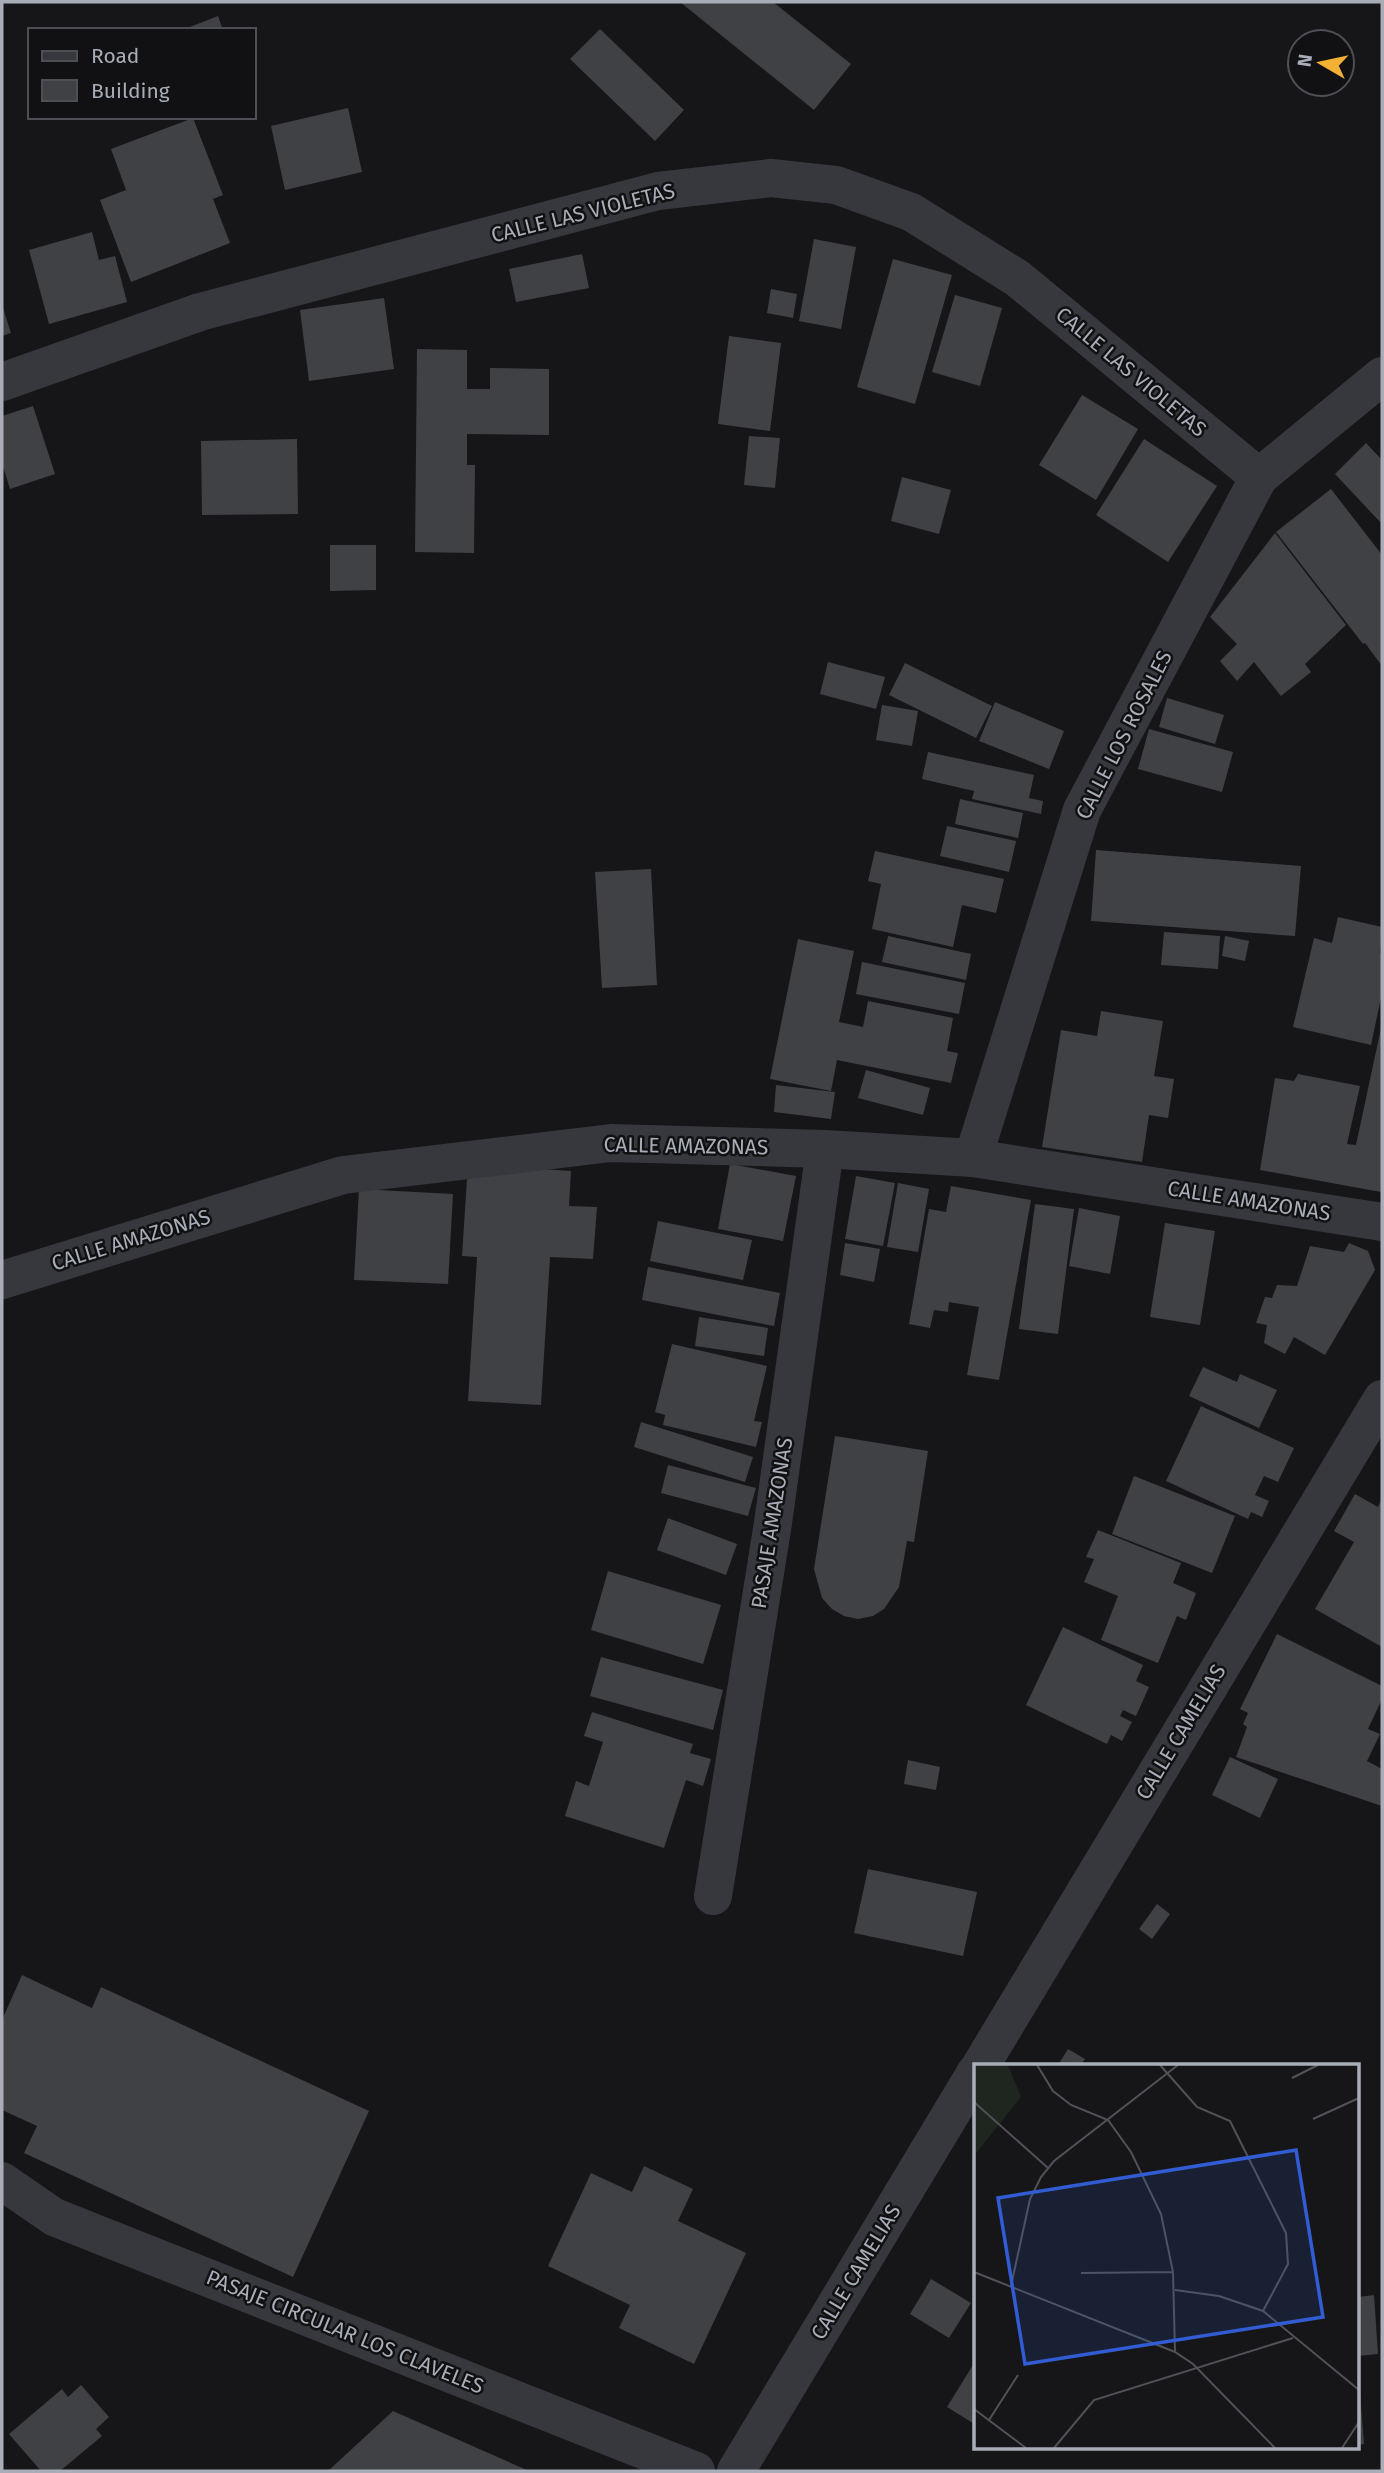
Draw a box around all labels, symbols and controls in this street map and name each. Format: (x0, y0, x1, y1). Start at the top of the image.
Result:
legend (28, 28, 256, 119)
north arrow (1286, 28, 1356, 98)
text: Road (91, 43, 139, 69)
text: N (1292, 52, 1317, 68)
text: Building (91, 78, 170, 104)
street label: CALLE LAS VIOLETAS (488, 178, 678, 248)
street label: CALLE LAS VIOLETAS (1050, 301, 1212, 443)
street label: CALLE LOS ROSALES (1070, 646, 1178, 824)
street label: CALLE AMAZONAS (603, 1132, 769, 1160)
street label: CALLE AMAZONAS (1166, 1175, 1332, 1227)
street label: CALLE AMAZONAS (48, 1203, 214, 1277)
street label: PASAJE AMAZONAS (746, 1436, 798, 1610)
street label: CALLE CAMELIAS (1130, 1660, 1232, 1804)
inset map (974, 2064, 1360, 2448)
street label: CALLE CAMELIAS (805, 2200, 907, 2344)
street label: PASAJE CIRCULAR LOS CLAVELES (202, 2264, 488, 2400)

